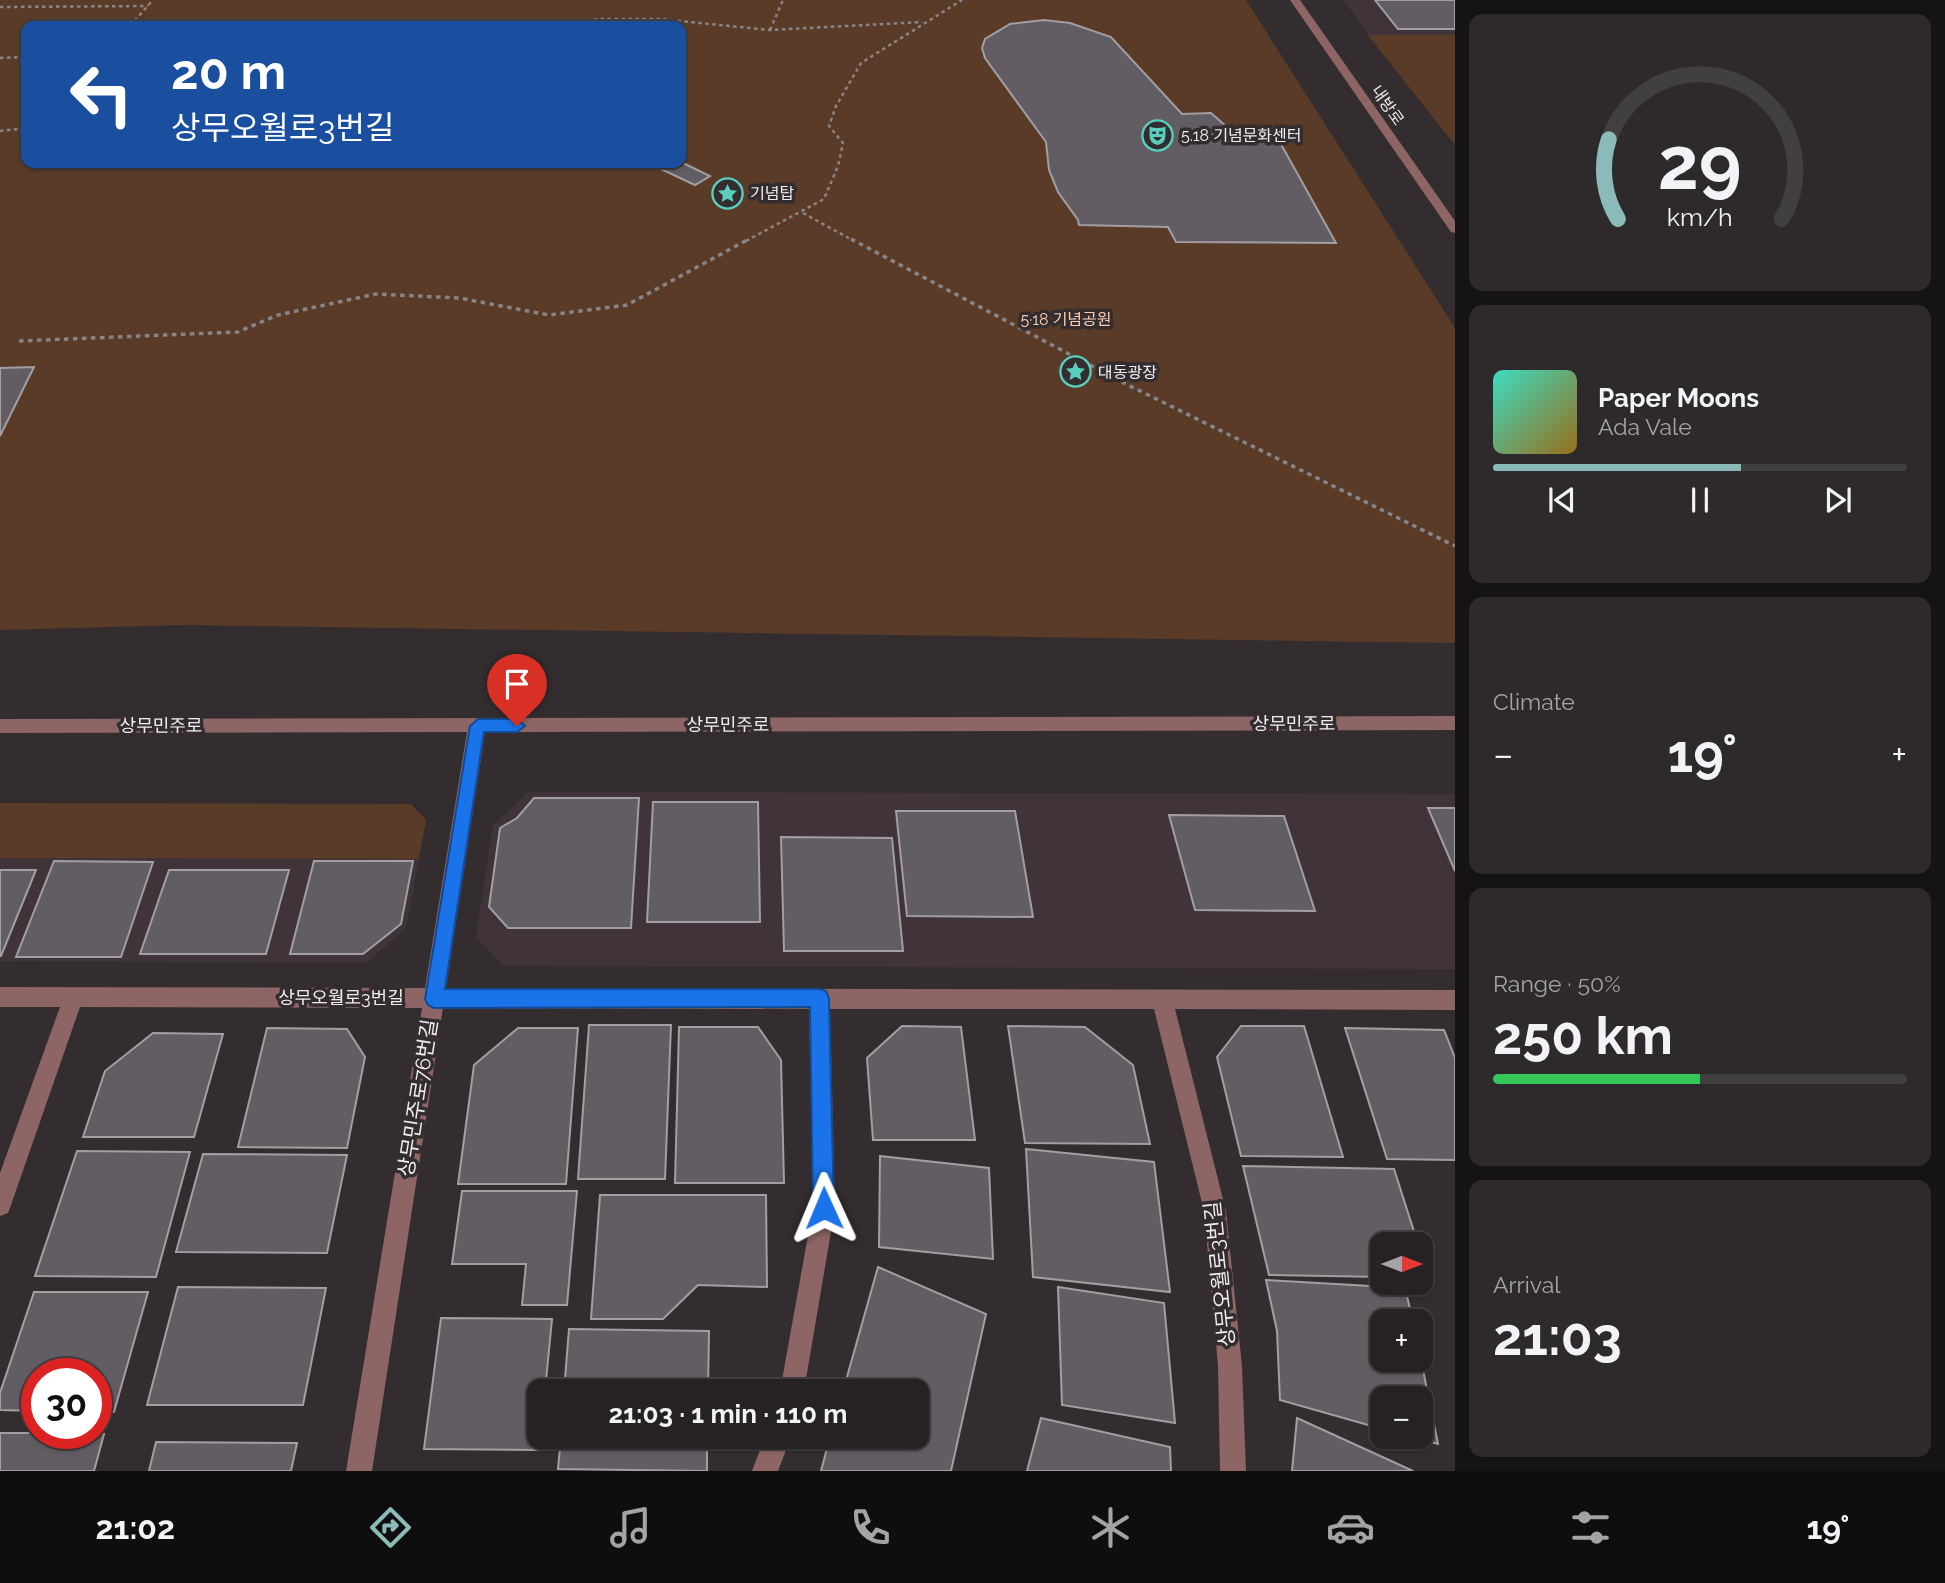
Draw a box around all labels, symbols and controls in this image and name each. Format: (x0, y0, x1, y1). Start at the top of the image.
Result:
text: 20 m (171, 43, 286, 100)
icon: left (56, 49, 147, 140)
street label: 내방로 (1367, 82, 1408, 129)
text: 상무오월로3번길 (171, 109, 394, 146)
theatre icon: 5.18 기념문화센터 (1141, 118, 1175, 152)
text: 29 (1658, 121, 1742, 206)
place label: 5.18 기념문화센터 (1181, 126, 1301, 145)
place icon: 기념탑 (710, 176, 744, 210)
place label: 기념탑 (750, 184, 794, 203)
text: km/h (1667, 202, 1733, 232)
park label: 5·18 기념공원 (1021, 310, 1112, 329)
place icon: 대동광장 (1058, 355, 1092, 389)
place label: 대동광장 (1098, 363, 1157, 382)
text: Paper Moons (1598, 383, 1759, 413)
text: Ada Vale (1598, 413, 1692, 440)
icon: previous (1543, 481, 1581, 519)
icon: pause (1681, 481, 1719, 519)
icon: next (1819, 481, 1857, 519)
pin (487, 654, 547, 726)
icon: arrive (498, 665, 536, 703)
text: Climate (1493, 688, 1575, 715)
street label: 상무민주로 (1253, 713, 1335, 734)
street label: 상무민주로 (687, 714, 769, 735)
street label: 상무민주로 (120, 715, 202, 736)
text: 19° (1668, 723, 1737, 784)
text: − (1493, 732, 1513, 777)
text: + (1891, 732, 1907, 777)
text: Range · 50% (1493, 970, 1621, 997)
street label: 상무오월로3번길 (278, 987, 404, 1008)
text: 250 km (1493, 1005, 1673, 1066)
street label: 상무민주로76번길 (393, 1017, 442, 1178)
position arrow (787, 1171, 861, 1245)
street label: 상무오월로3번길 (1199, 1200, 1240, 1348)
north arrow (1370, 1232, 1433, 1295)
map controls (1370, 1232, 1433, 1449)
text: Arrival (1493, 1271, 1560, 1298)
text: 21:03 (1493, 1306, 1622, 1367)
button: + (1370, 1309, 1433, 1372)
speed limit sign: 30 (21, 1358, 112, 1449)
button: − (1370, 1386, 1433, 1449)
text: 21:03 · 1 min · 110 m (609, 1399, 847, 1429)
icon: directions (366, 1503, 415, 1552)
icon: music (606, 1503, 655, 1552)
icon: phone (846, 1503, 895, 1552)
icon: climate (1086, 1503, 1135, 1552)
icon: car (1326, 1503, 1375, 1552)
icon: filters (1566, 1503, 1615, 1552)
text: 21:02 (96, 1509, 175, 1546)
text: 19° (1807, 1509, 1849, 1546)

